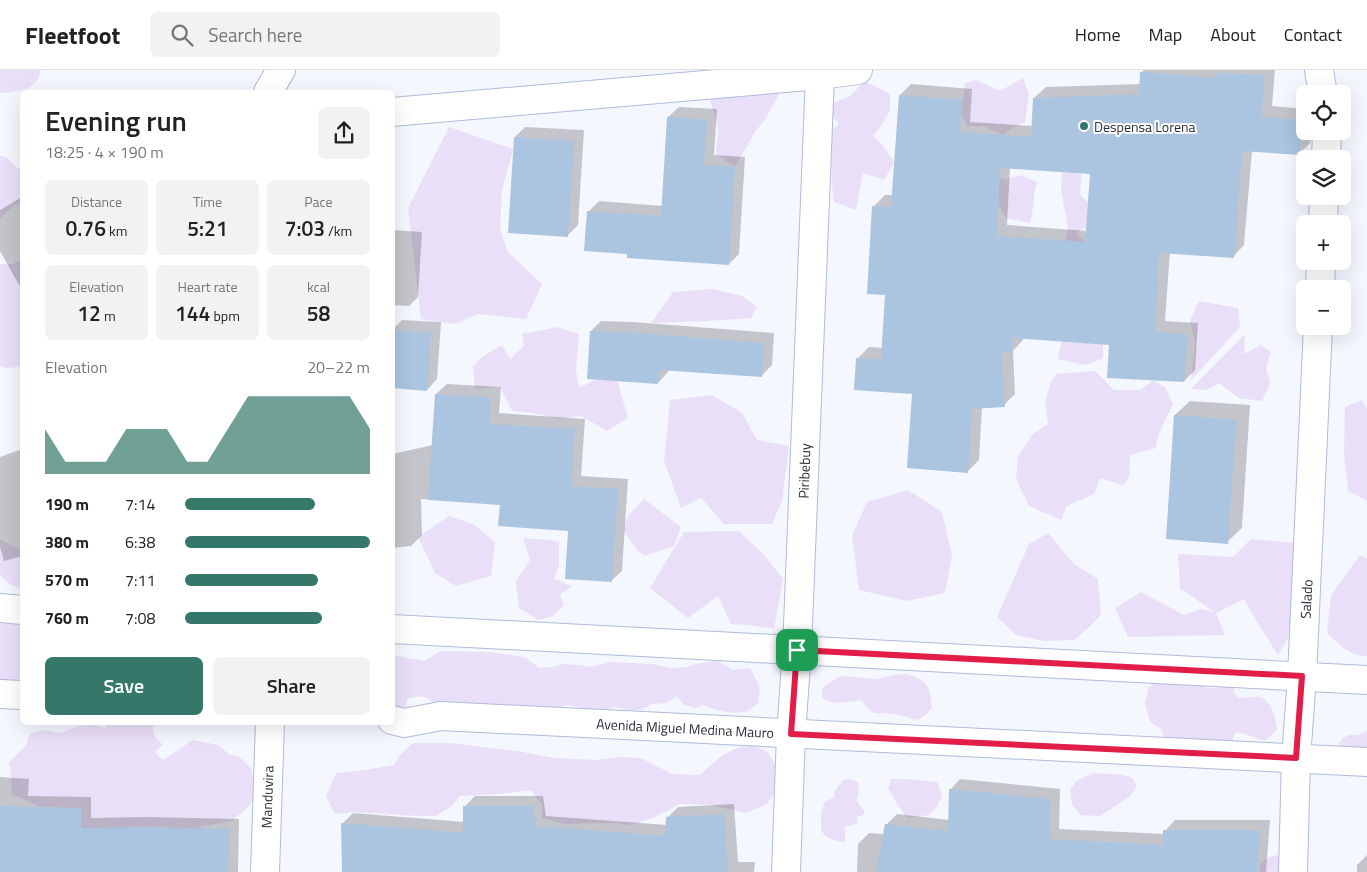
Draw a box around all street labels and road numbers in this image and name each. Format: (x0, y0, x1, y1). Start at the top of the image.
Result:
street label: Piribebuy (793, 443, 815, 499)
street label: Salado (1294, 579, 1318, 619)
street label: Avenida Miguel Medina Mauro (596, 713, 774, 743)
street label: Manduvira (255, 765, 279, 829)

